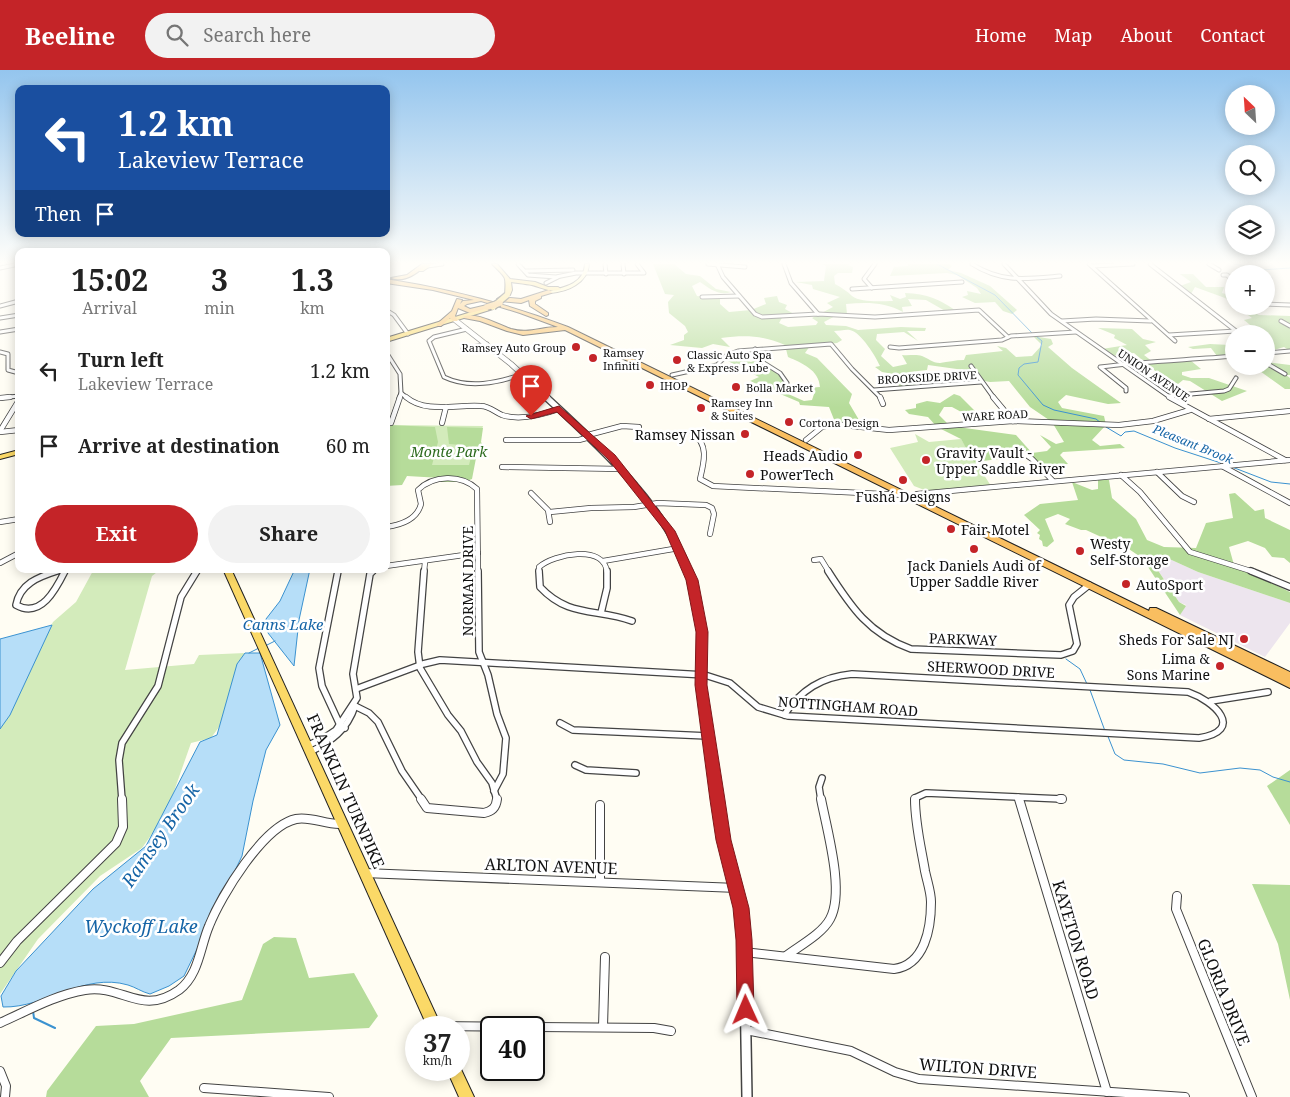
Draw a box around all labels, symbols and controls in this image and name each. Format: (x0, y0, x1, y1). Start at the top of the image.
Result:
search box (145, 13, 495, 58)
text: Beeline (25, 19, 115, 52)
icon: search (163, 21, 191, 49)
text: Search here (203, 22, 311, 48)
text: Home (975, 23, 1026, 47)
text: Map (1054, 23, 1092, 47)
text: About (1120, 23, 1172, 47)
text: Contact (1200, 23, 1265, 47)
north arrow (1225, 85, 1275, 135)
map controls (1225, 85, 1275, 375)
text: 1.2 km (118, 99, 234, 146)
icon: left (35, 105, 100, 170)
text: Lakeview Terrace (118, 144, 304, 174)
button: search (1225, 145, 1275, 195)
icon: arrive (91, 200, 119, 228)
text: Then (35, 201, 81, 227)
button: layers (1225, 205, 1275, 255)
text: 15:02 (71, 259, 148, 300)
text: 3 (211, 259, 228, 300)
text: 1.3 (291, 259, 334, 300)
button: + (1225, 265, 1275, 315)
text: Arrival (82, 297, 137, 319)
text: min (204, 297, 235, 319)
text: km (300, 297, 325, 319)
button: − (1225, 325, 1275, 375)
place label: Ramsey Auto Group (462, 340, 566, 355)
marker: Ramsey Auto Group (570, 341, 582, 353)
place label: Ramsey Infiniti (603, 345, 645, 373)
street label: UNION AVENUE (1115, 345, 1193, 405)
text: Turn left (78, 347, 164, 373)
place label: Classic Auto Spa & Express Lube (687, 347, 772, 375)
marker: Ramsey Infiniti (587, 352, 599, 364)
marker: Classic Auto Spa & Express Lube (671, 354, 683, 366)
icon: left (35, 357, 63, 385)
text: 1.2 km (310, 358, 370, 384)
pin (510, 365, 552, 416)
street label: BROOKSIDE DRIVE (877, 367, 977, 387)
icon: arrive (517, 372, 545, 400)
text: Lakeview Terrace (78, 373, 213, 395)
place label: IHOP (660, 378, 688, 393)
marker: IHOP (644, 379, 656, 391)
place label: Bolla Market (746, 380, 813, 395)
marker: Bolla Market (730, 381, 742, 393)
place label: Ramsey Inn & Suites (711, 395, 773, 423)
marker: Ramsey Inn & Suites (695, 402, 707, 414)
street label: WARE ROAD (962, 406, 1028, 424)
place label: Cortona Design (799, 415, 879, 430)
marker: Cortona Design (783, 416, 795, 428)
water label: Pleasant Brook (1149, 420, 1237, 468)
place label: Ramsey Nissan (635, 425, 735, 444)
marker: Ramsey Nissan (739, 428, 751, 440)
icon: arrive (35, 432, 63, 460)
text: Arrive at destination (78, 433, 280, 459)
text: 60 m (326, 433, 370, 459)
park label: Monte Park (410, 442, 488, 461)
place label: Gravity Vault - Upper Saddle River (936, 443, 1065, 478)
place label: Heads Audio (763, 446, 848, 465)
marker: Heads Audio (852, 449, 864, 461)
marker: Gravity Vault - Upper Saddle River (920, 454, 932, 466)
place label: PowerTech (760, 465, 834, 484)
marker: PowerTech (744, 468, 756, 480)
marker: Fushá Designs (897, 474, 909, 486)
place label: Fushá Designs (855, 487, 951, 506)
button: Exit (35, 505, 198, 563)
button: Share (208, 505, 370, 563)
place label: Fair Motel (961, 520, 1030, 539)
marker: Fair Motel (945, 523, 957, 535)
street label: NORMAN DRIVE (458, 526, 477, 636)
place label: Westy Self-Storage (1090, 534, 1169, 569)
marker: Jack Daniels Audi of Upper Saddle River (968, 543, 980, 555)
marker: Westy Self-Storage (1074, 545, 1086, 557)
place label: Jack Daniels Audi of Upper Saddle River (906, 556, 1043, 591)
place label: AutoSport (1136, 575, 1203, 594)
marker: AutoSport (1120, 578, 1132, 590)
water label: Canns Lake (243, 614, 324, 634)
street label: PARKWAY (929, 628, 998, 650)
place label: Sheds For Sale NJ (1119, 630, 1234, 649)
marker: Sheds For Sale NJ (1238, 633, 1250, 645)
place label: Lima & Sons Marine (1127, 649, 1211, 684)
street label: SHERWOOD DRIVE (927, 656, 1056, 682)
marker: Lima & Sons Marine (1214, 660, 1226, 672)
street label: NOTTINGHAM ROAD (777, 692, 919, 720)
street label: FRANKLIN TURNPIKE (302, 710, 390, 872)
water label: Ramsey Brook (115, 778, 205, 892)
street label: ARLTON AVENUE (484, 853, 618, 879)
street label: KAYETON ROAD (1047, 878, 1105, 1002)
water label: Wyckoff Lake (84, 914, 198, 938)
street label: GLORIA DRIVE (1192, 935, 1256, 1049)
position arrow (719, 983, 771, 1035)
speed limit sign: 40 (480, 1016, 545, 1081)
text: 37 (423, 1025, 452, 1059)
text: km/h (423, 1052, 452, 1069)
street label: WILTON DRIVE (918, 1053, 1038, 1083)

